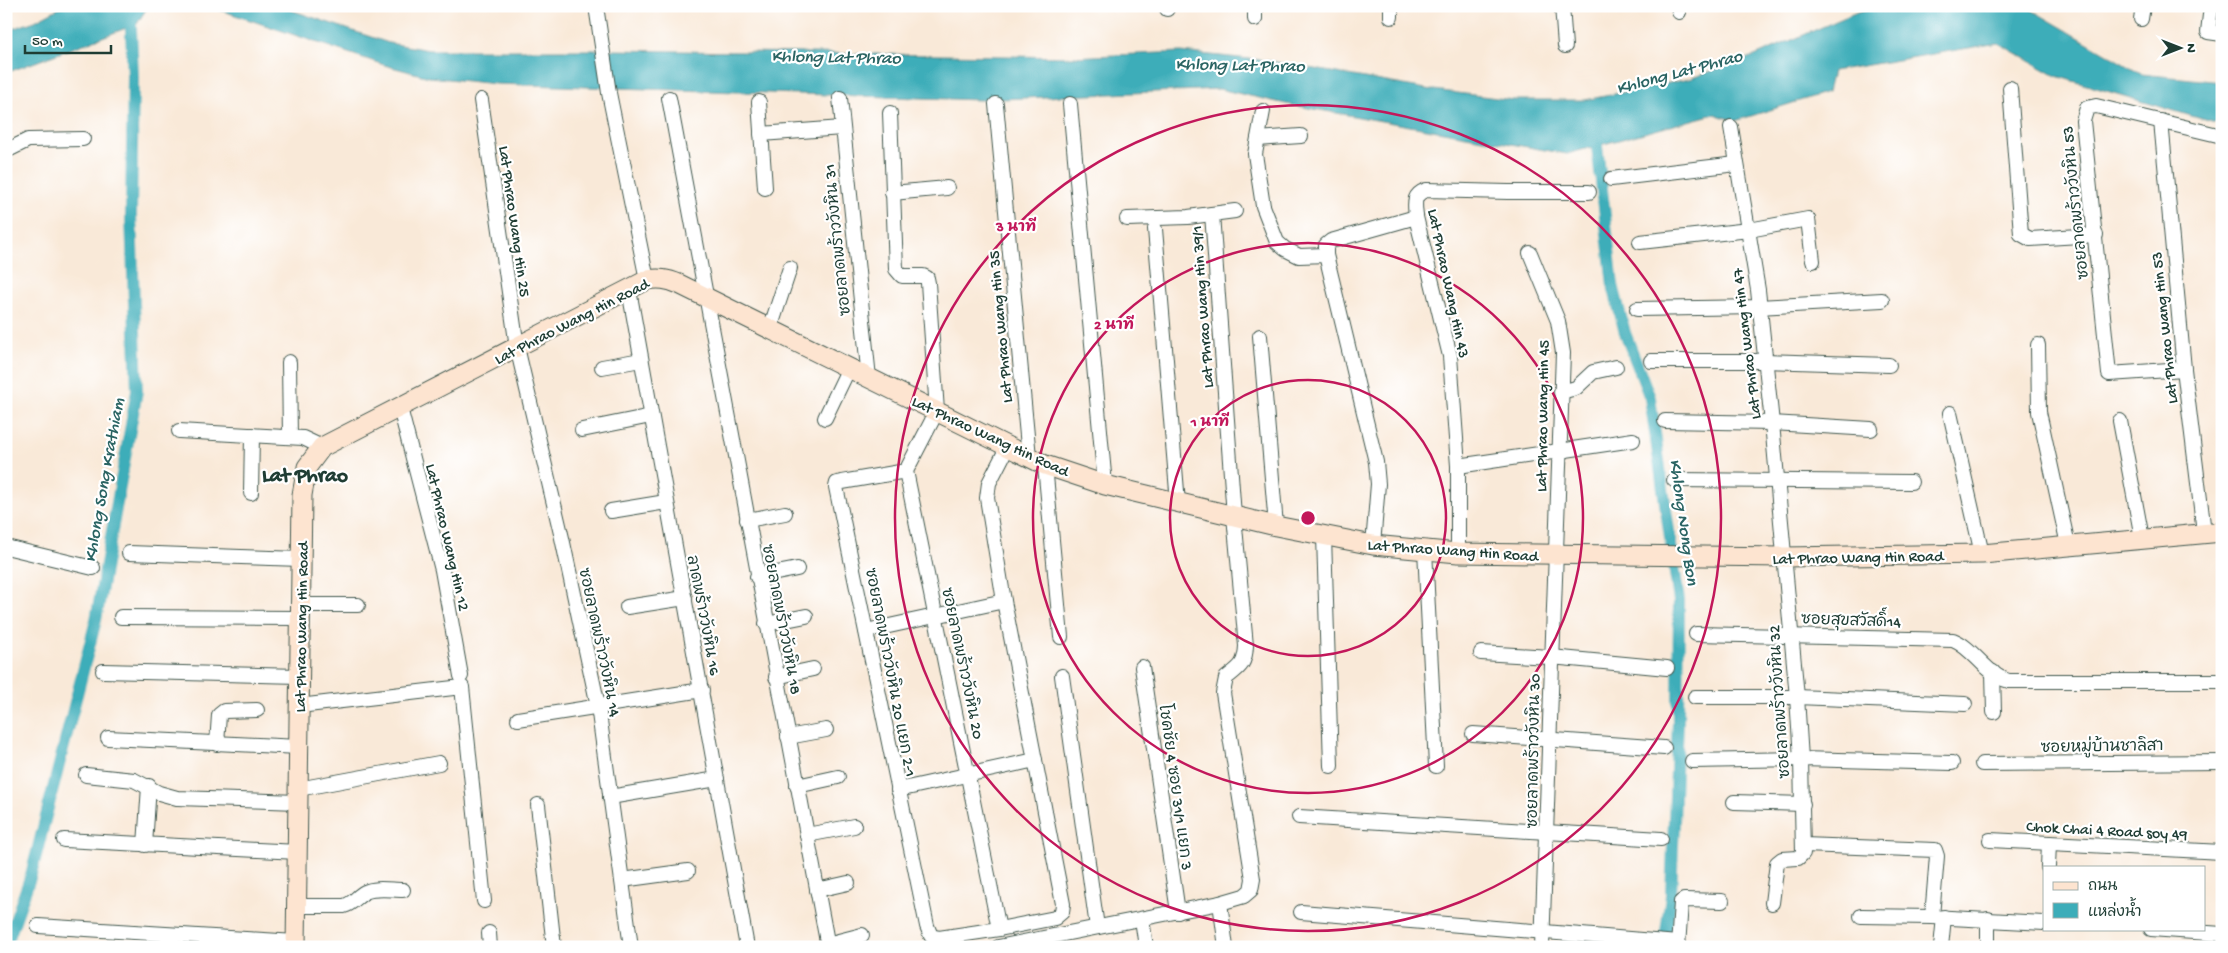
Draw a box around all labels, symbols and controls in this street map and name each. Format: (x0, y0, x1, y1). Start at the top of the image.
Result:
scale bar (25, 22, 111, 54)
north arrow (2156, 22, 2206, 72)
text: 50 m (32, 33, 63, 51)
text: N (2182, 43, 2199, 53)
water label: Khlong Lat Phrao (1614, 46, 1746, 100)
water label: Khlong Lat Phrao (771, 47, 902, 70)
water label: Khlong Lat Phrao (1175, 55, 1306, 78)
street label: ซอยลาดพร้าววังหิน 53 (2056, 125, 2095, 281)
street label: Lat Phrao Wang Hin 25 (493, 145, 533, 298)
street label: ซอยลาดพร้าววังหิน 31 (818, 163, 857, 317)
street label: Lat Phrao Wang Hin 43 (1421, 207, 1472, 360)
text: 3 นาที (995, 216, 1036, 237)
street label: Lat Phrao Wang Hin 39/1 (1189, 225, 1220, 389)
street label: Lat Phrao Wang Hin 35 (986, 250, 1019, 404)
street label: Lat Phrao Wang Hin 53 (2149, 251, 2184, 405)
street label: Lat Phrao Wang Hin 47 (1730, 266, 1767, 420)
street label: Lat Phrao Wang Hin Road (492, 275, 655, 370)
text: 2 นาที (1094, 314, 1134, 335)
street label: Lat Phrao Wang Hin 45 (1534, 340, 1555, 492)
street label: Lat Phrao Wang Hin Road (908, 393, 1073, 484)
water label: Khlong Song Krathiam (81, 396, 130, 564)
text: 1 นาที (1190, 411, 1230, 432)
water label: Khlong Nong Bon (1663, 458, 1702, 587)
street label: Lat Phrao Wang Hin 12 (419, 462, 472, 613)
district label: Lat Phrao (262, 465, 348, 490)
centre of rings (1299, 509, 1317, 527)
street label: Lat Phrao Wang Hin Road (1367, 537, 1540, 568)
street label: Lat Phrao Wang Hin Road (293, 540, 315, 713)
street label: ซอยลาดพร้าววังหิน 18 (756, 542, 807, 697)
street label: Lat Phrao Wang Hin Road (1772, 548, 1945, 570)
street label: ลาดพร้าววังหิน 16 (681, 553, 727, 678)
street label: ซอยลาดพร้าววังหิน 14 (573, 566, 627, 719)
street label: ซอยลาดพร้าววังหิน 20 แยก 2-1 (859, 566, 922, 779)
street label: ซอยลาดพร้าววังหิน 20 (935, 585, 990, 741)
street label: ซอยสุขสวัสดิ์14 (1801, 602, 1902, 634)
street label: ซอยลาดพร้าววังหิน 32 (1763, 624, 1796, 779)
street label: ซอยลาดพร้าววังหิน 30 (1521, 673, 1546, 829)
street label: โชคชัย 4 ซอย 31/1 แยก 3 (1152, 703, 1200, 872)
street label: ซอยหมู่บ้านชาลิสา (2040, 733, 2164, 759)
street label: Chok Chai 4 Road soy 49 (2026, 819, 2188, 846)
legend (2043, 866, 2206, 930)
text: ถนน (2088, 878, 2117, 896)
text: แหล่งน้ำ (2088, 897, 2142, 922)

